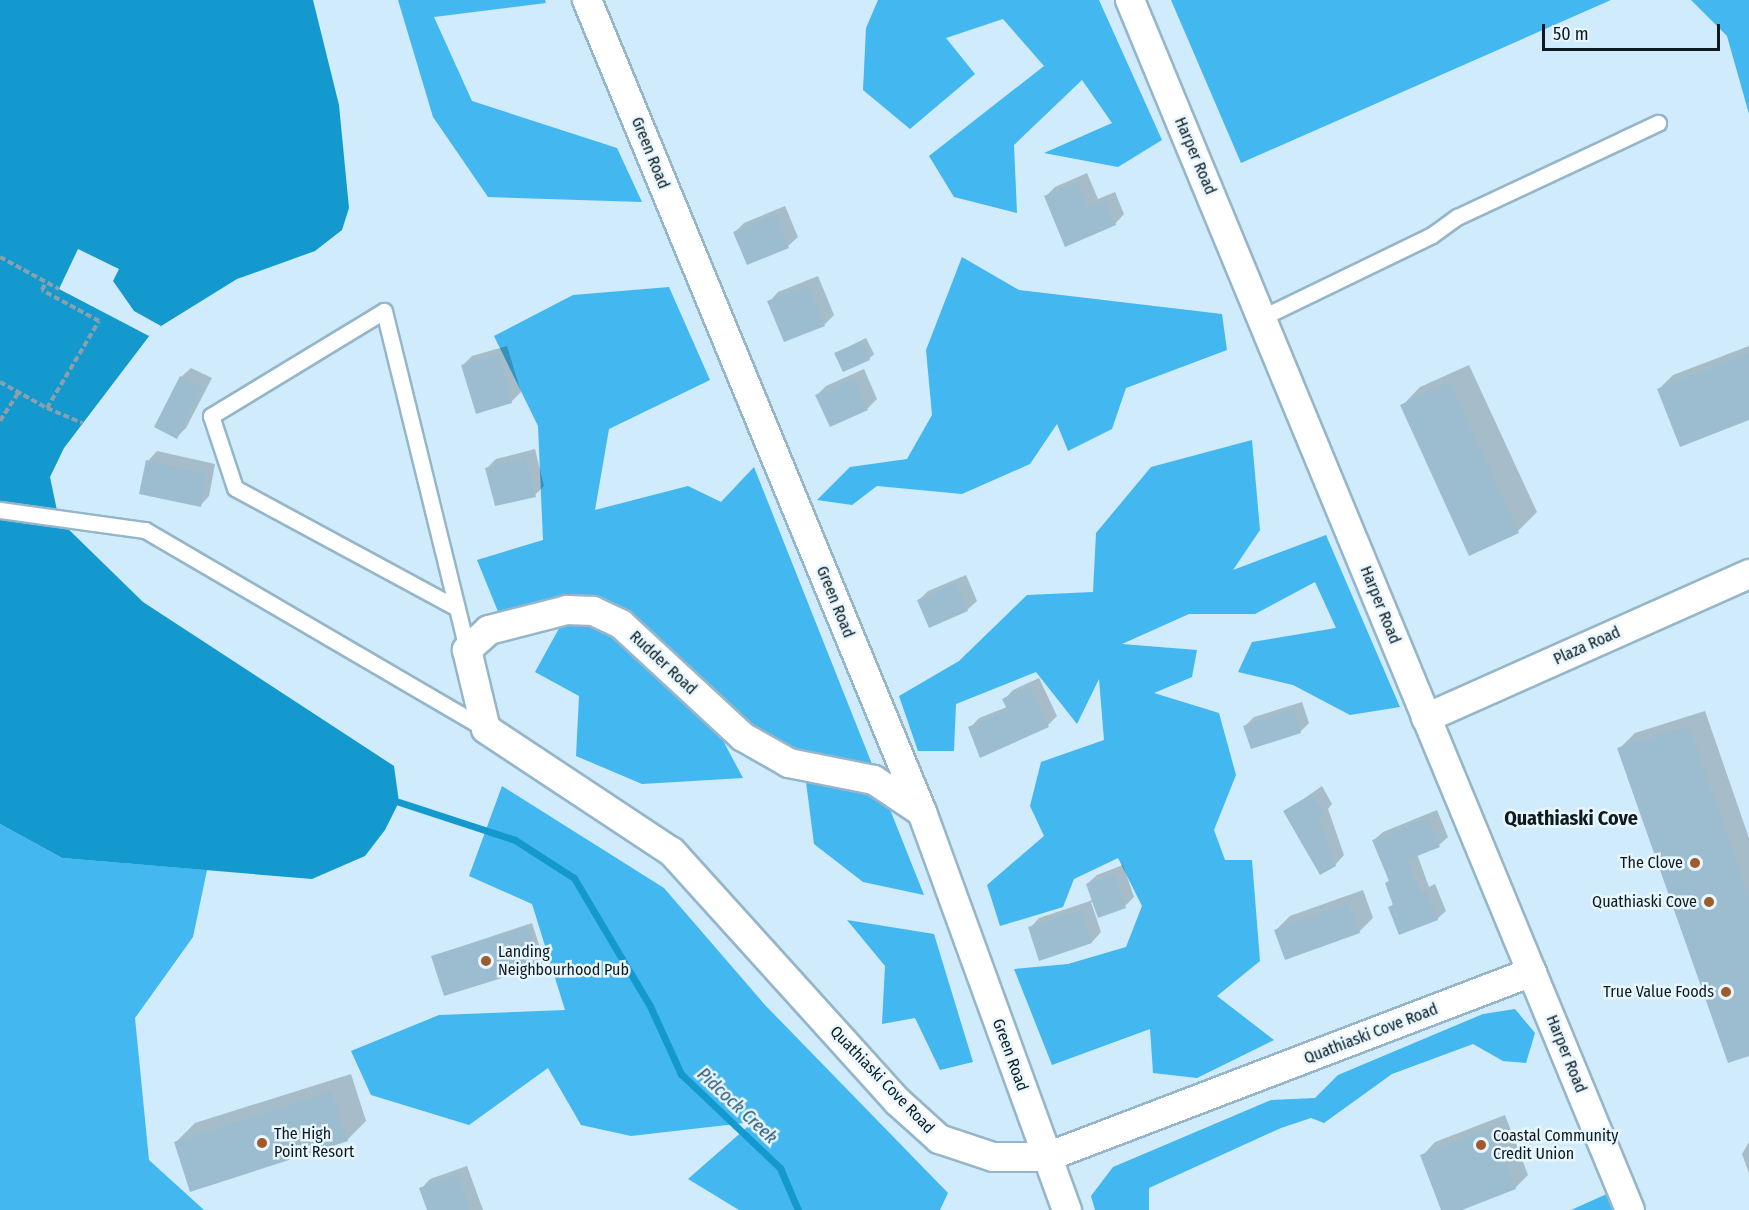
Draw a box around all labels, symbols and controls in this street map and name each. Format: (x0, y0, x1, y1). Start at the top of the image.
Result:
scale bar (1545, 12, 1724, 50)
text: 50 m (1553, 23, 1589, 45)
street label: Green Road (627, 114, 673, 192)
street label: Harper Road (1170, 114, 1220, 198)
street label: Green Road (812, 563, 858, 641)
street label: Harper Road (1356, 563, 1404, 647)
street label: Plaza Road (1551, 623, 1623, 669)
street label: Rudder Road (625, 627, 701, 699)
district label: Quathiaski Cove (1504, 806, 1638, 830)
place label: The Clove (1620, 853, 1683, 873)
marker: The Clove (1688, 856, 1702, 870)
place label: Quathiaski Cove (1592, 892, 1697, 912)
marker: Quathiaski Cove (1702, 895, 1716, 909)
place label: Landing Neighbourhood Pub (498, 942, 629, 980)
marker: Landing Neighbourhood Pub (479, 954, 493, 968)
place label: True Value Foods (1603, 982, 1714, 1002)
marker: True Value Foods (1719, 985, 1733, 999)
street label: Quathiaski Cove Road (1301, 1000, 1441, 1068)
street label: Harper Road (1542, 1012, 1590, 1096)
street label: Green Road (988, 1016, 1032, 1094)
street label: Quathiaski Cove Road (826, 1022, 938, 1138)
water label: Pidcock Creek (693, 1064, 781, 1148)
place label: The High Point Resort (274, 1124, 354, 1162)
place label: Coastal Community Credit Union (1493, 1126, 1618, 1164)
marker: The High Point Resort (255, 1136, 269, 1150)
marker: Coastal Community Credit Union (1474, 1138, 1488, 1152)

